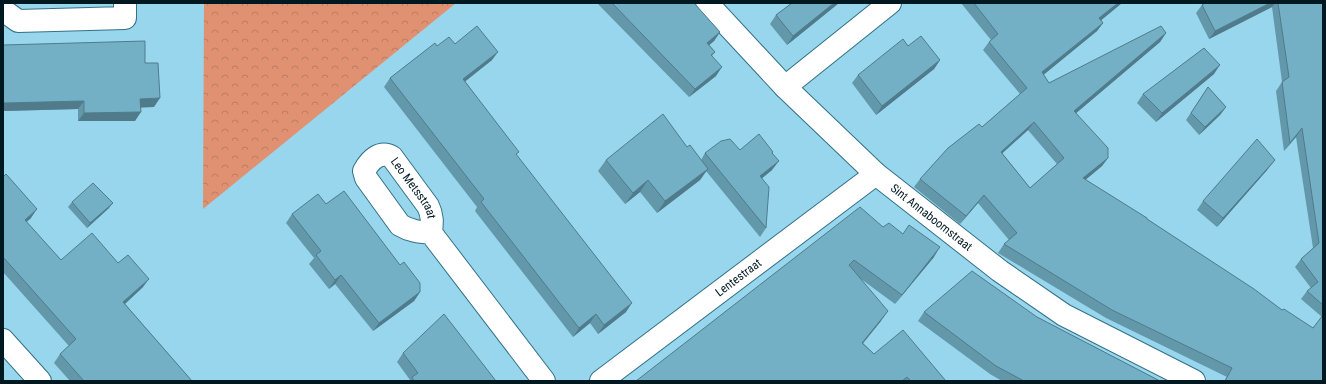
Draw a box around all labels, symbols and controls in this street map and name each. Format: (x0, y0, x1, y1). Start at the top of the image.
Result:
street label: Leo Metsstraat (388, 155, 439, 220)
street label: Sint Annaboomstraat (888, 181, 976, 254)
street label: Lentestraat (713, 256, 765, 299)

